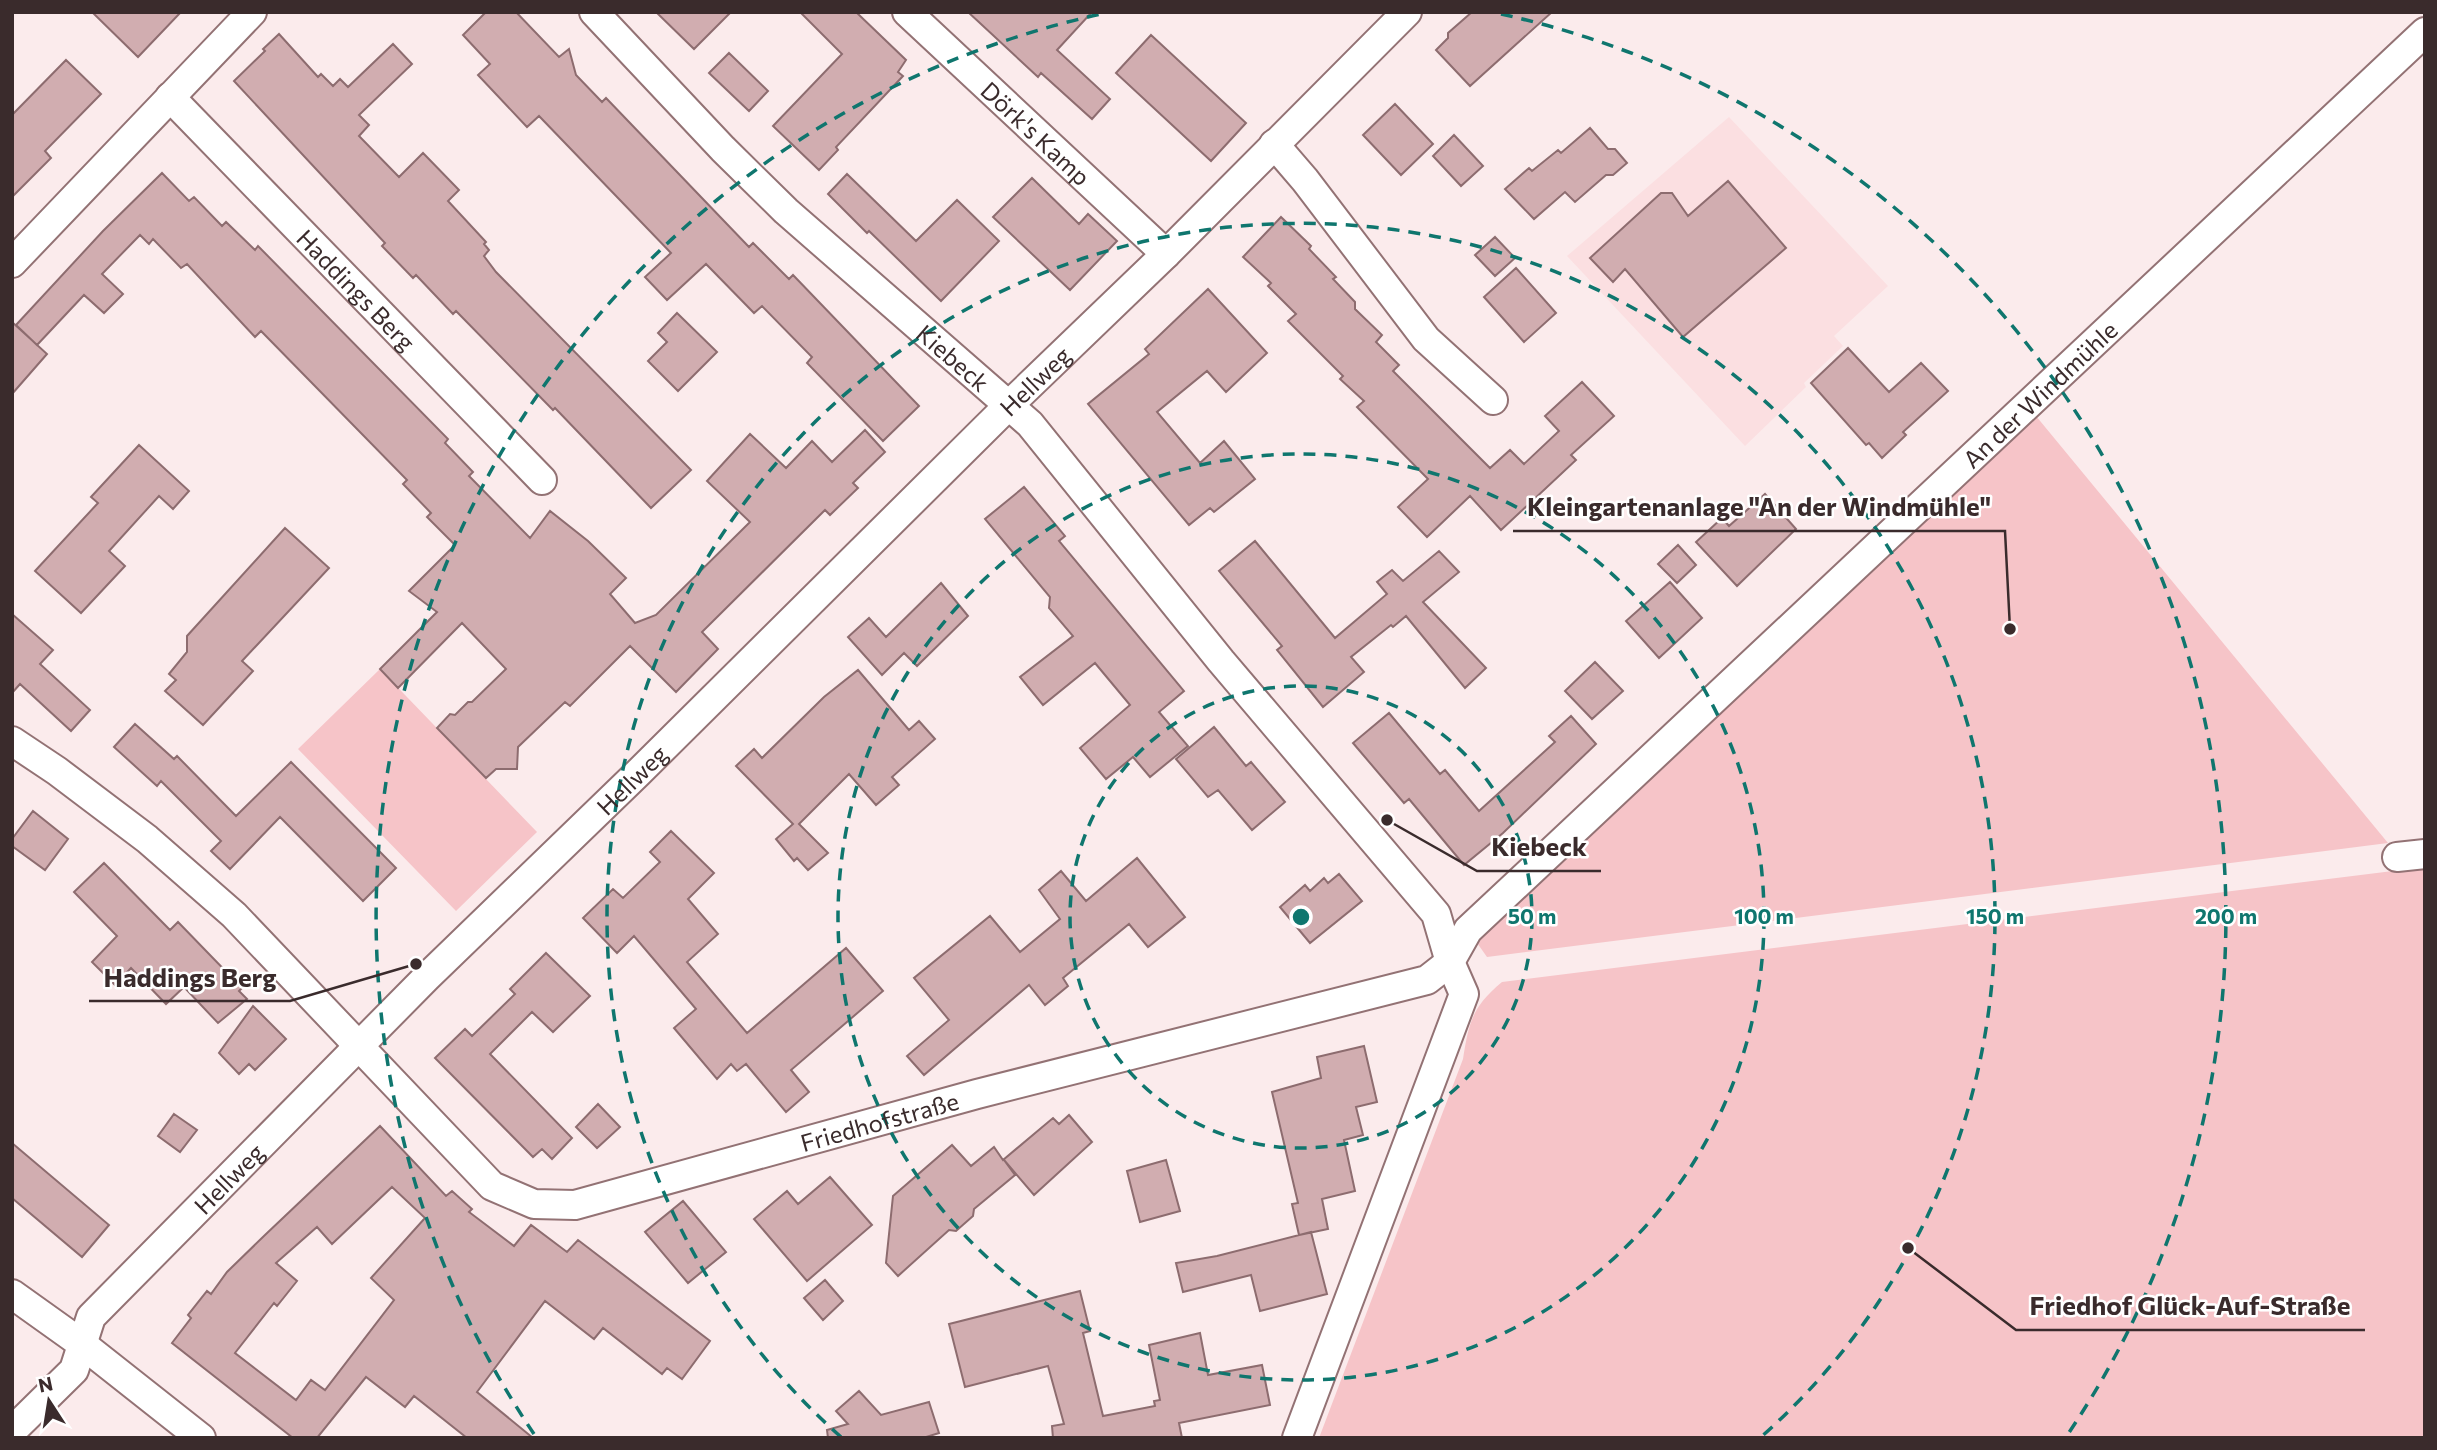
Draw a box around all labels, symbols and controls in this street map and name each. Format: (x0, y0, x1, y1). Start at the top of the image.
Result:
street label: Dörk's Kamp (976, 75, 1097, 191)
street label: Haddings Berg (291, 223, 422, 356)
street label: An der Windmühle (1956, 315, 2123, 473)
street label: Kiebeck (911, 318, 996, 397)
street label: Hellweg (993, 340, 1076, 421)
callout: Kleingartenanlage "An der Windmühle" (1513, 484, 2005, 531)
text: Kleingartenanlage "An der Windmühle" (1527, 490, 1991, 521)
street label: Hellweg (590, 738, 673, 820)
callout: Kiebeck (1477, 824, 1601, 871)
text: Kiebeck (1491, 830, 1587, 861)
text: 50 m (1508, 903, 1556, 928)
text: 100 m (1734, 903, 1794, 928)
text: 150 m (1966, 903, 2024, 928)
text: 200 m (2195, 903, 2257, 928)
centre of rings (1289, 905, 1313, 929)
callout: Haddings Berg (89, 954, 290, 1001)
text: Haddings Berg (103, 961, 277, 992)
street label: Friedhofstraße (797, 1085, 962, 1157)
street label: Hellweg (187, 1137, 269, 1219)
callout: Friedhof Glück-Auf-Straße (2016, 1283, 2365, 1330)
text: Friedhof Glück-Auf-Straße (2029, 1289, 2351, 1320)
north arrow (14, 1366, 84, 1436)
text: N (36, 1371, 55, 1397)

